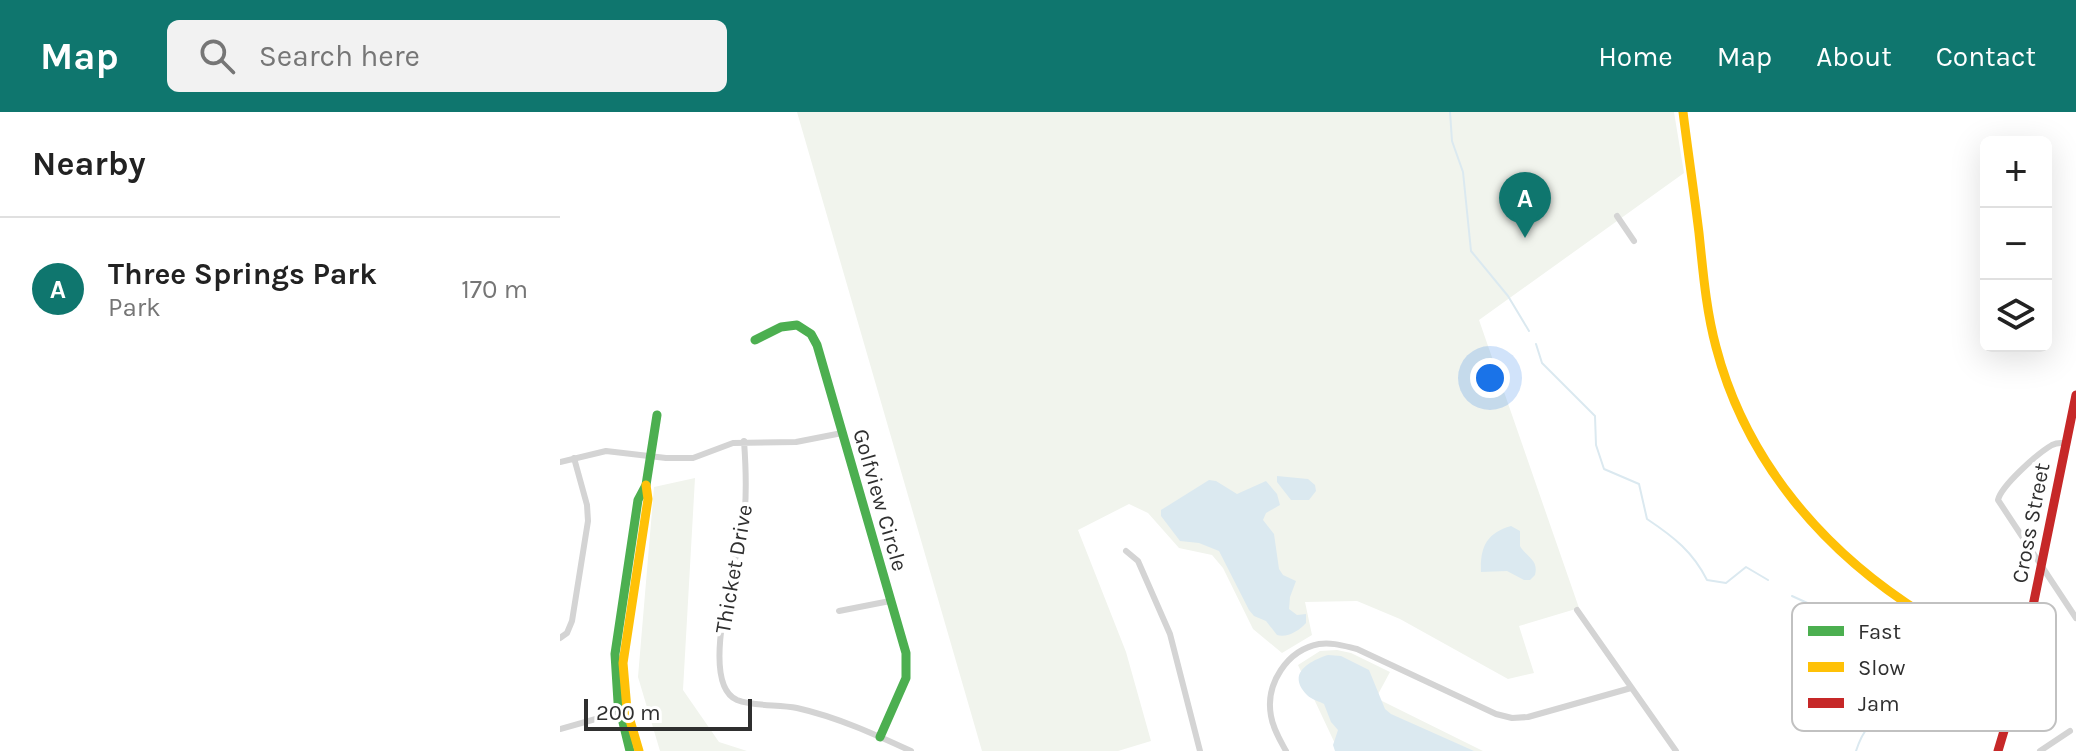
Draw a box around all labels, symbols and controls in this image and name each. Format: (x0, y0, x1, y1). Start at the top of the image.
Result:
search box (167, 20, 727, 92)
text: Map (40, 34, 119, 79)
icon: search (195, 34, 239, 78)
text: Search here (259, 38, 420, 74)
text: Home (1598, 40, 1673, 73)
text: Map (1717, 40, 1772, 73)
text: About (1816, 40, 1892, 73)
text: Contact (1936, 40, 2036, 73)
map controls (1980, 136, 2052, 352)
button: + (1980, 136, 2052, 208)
text: Nearby (32, 144, 146, 184)
pin: A (1499, 172, 1551, 238)
button: − (1980, 208, 2052, 280)
text: Three Springs Park (108, 256, 377, 292)
text: A (50, 274, 66, 305)
text: 170 m (461, 274, 528, 305)
button: layers (1980, 280, 2052, 352)
text: Park (108, 292, 161, 323)
your location (1470, 358, 1510, 398)
street label: Golfview Circle (847, 426, 913, 574)
street label: Cross Street (2007, 461, 2055, 585)
street label: Thicket Drive (710, 502, 758, 636)
legend (1792, 603, 2056, 731)
text: Fast (1858, 619, 1901, 645)
text: Slow (1858, 655, 1905, 681)
text: Jam (1858, 691, 1900, 717)
scale bar (584, 695, 752, 731)
text: 200 m (596, 700, 661, 726)

